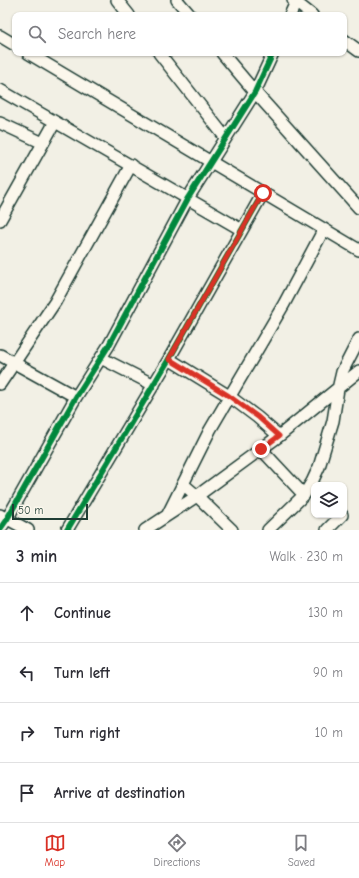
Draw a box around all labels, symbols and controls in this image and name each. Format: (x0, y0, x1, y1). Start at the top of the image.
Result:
search box (12, 12, 347, 56)
icon: search (26, 23, 48, 45)
text: Search here (58, 25, 136, 43)
route start (254, 184, 272, 202)
route end (252, 440, 270, 458)
map controls (311, 482, 347, 518)
button: layers (311, 482, 347, 518)
scale bar (12, 502, 88, 521)
text: 50 m (18, 504, 43, 517)
text: 3 min (16, 547, 57, 566)
text: Walk · 230 m (269, 549, 343, 564)
icon: ahead (16, 602, 38, 624)
text: Continue (54, 604, 111, 622)
text: 130 m (308, 605, 343, 620)
icon: left (16, 662, 38, 684)
text: Turn left (54, 664, 110, 682)
text: 90 m (313, 665, 343, 680)
icon: right (16, 722, 38, 744)
text: Turn right (54, 724, 120, 742)
text: 10 m (315, 725, 343, 740)
icon: arrive (16, 782, 38, 804)
text: Arrive at destination (54, 784, 185, 802)
tab: Map (44, 832, 66, 869)
tab: Directions (154, 832, 200, 869)
tab: Saved (288, 832, 315, 869)

